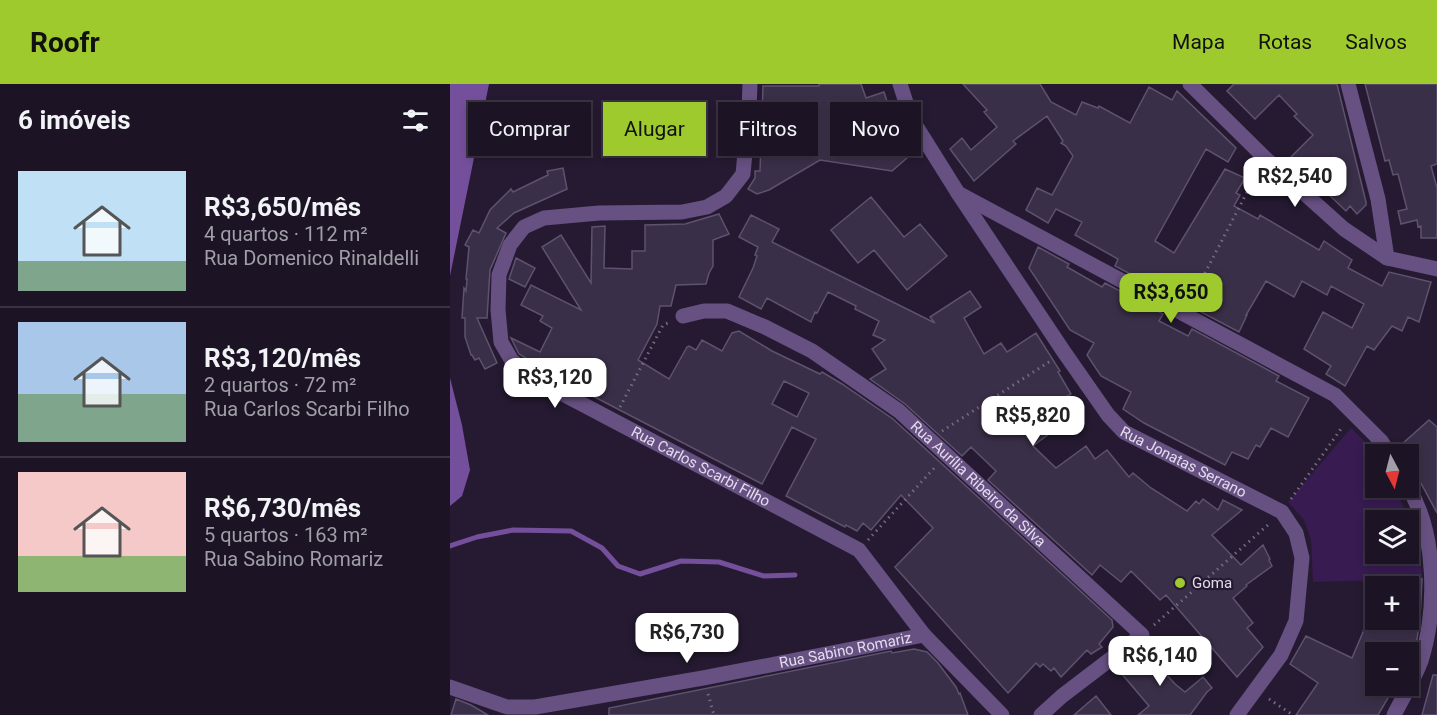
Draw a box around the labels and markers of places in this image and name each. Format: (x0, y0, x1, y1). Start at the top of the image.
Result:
pin: R$2,540 (1240, 157, 1350, 208)
pin: R$3,650 (1116, 273, 1226, 324)
pin: R$3,120 (500, 358, 610, 409)
pin: R$5,820 (978, 396, 1088, 447)
place label: Goma (1192, 574, 1232, 592)
marker: Goma (1173, 576, 1187, 590)
pin: R$6,730 (632, 613, 742, 664)
pin: R$6,140 (1105, 636, 1215, 687)

